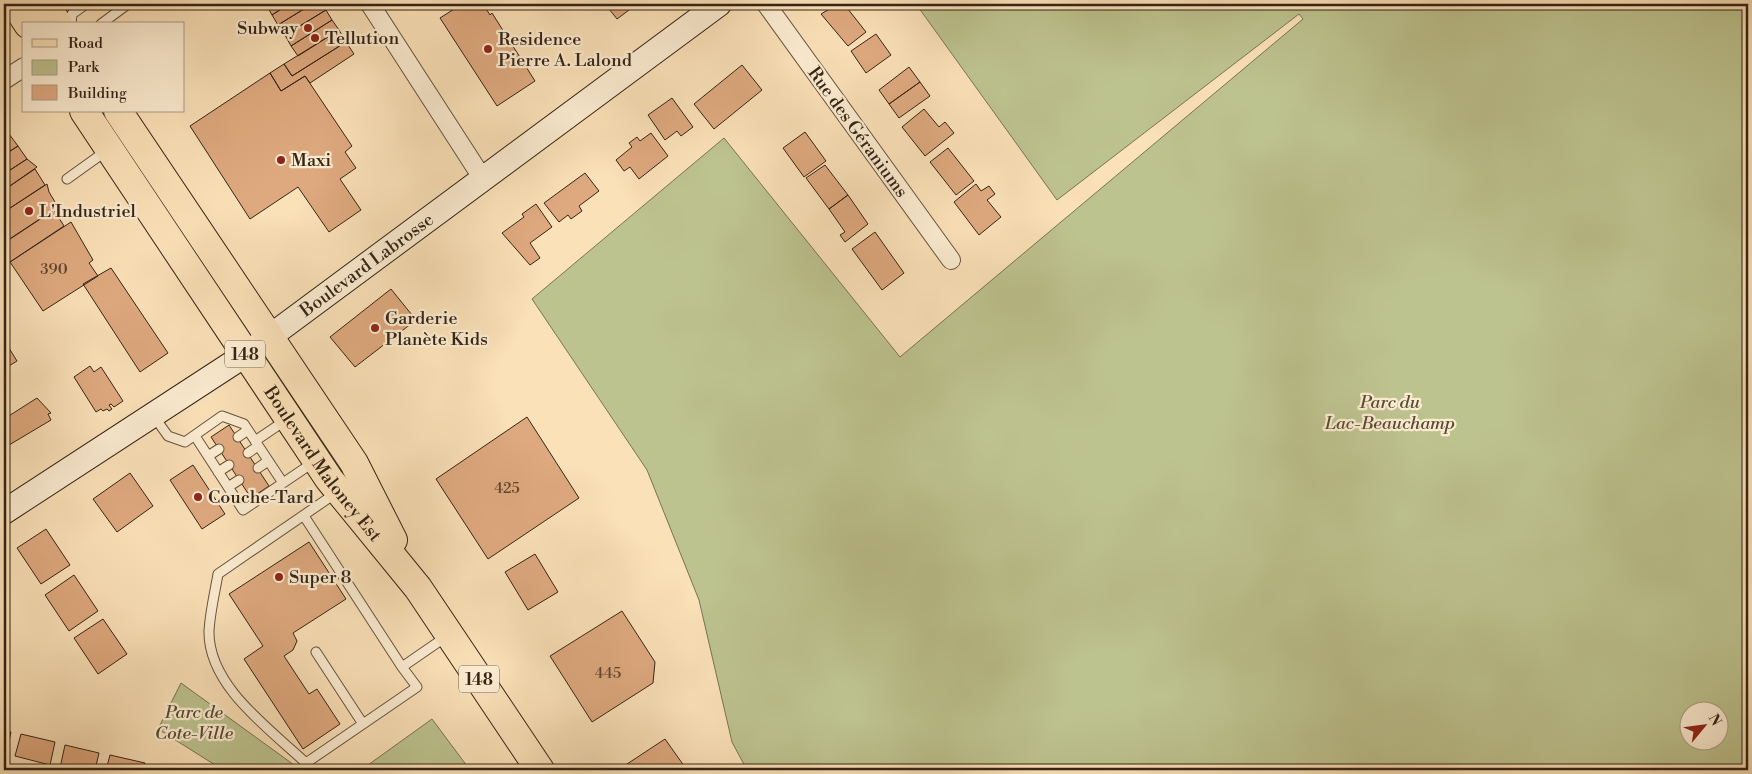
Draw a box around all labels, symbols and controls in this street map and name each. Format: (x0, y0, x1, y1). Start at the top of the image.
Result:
place label: Subway (237, 17, 298, 40)
legend (22, 22, 185, 112)
marker: Subway (302, 22, 314, 34)
place label: Tellution (325, 27, 399, 50)
place label: Residence Pierre A. Lalond (498, 28, 633, 72)
marker: Tellution (309, 32, 321, 44)
text: Road (68, 34, 103, 53)
marker: Residence Pierre A. Lalond (482, 43, 494, 55)
text: Park (68, 58, 100, 77)
street label: Rue des Géraniums (802, 62, 913, 202)
text: Building (67, 84, 127, 103)
place label: Maxi (291, 149, 331, 172)
marker: Maxi (275, 154, 287, 166)
place label: L'Industriel (39, 200, 137, 223)
marker: L'Industriel (23, 205, 35, 217)
street label: Boulevard Labrosse (295, 208, 438, 323)
house number: 390 (40, 260, 68, 279)
place label: Garderie Planète Kids (385, 307, 488, 351)
marker: Garderie Planète Kids (369, 322, 381, 334)
road number: 148 (225, 340, 265, 368)
street label: Boulevard Maloney Est (258, 381, 387, 547)
park label: Parc du Lac-Beauchamp (1324, 391, 1455, 435)
house number: 425 (494, 479, 520, 498)
place label: Couche-Tard (208, 486, 314, 509)
marker: Couche-Tard (192, 491, 204, 503)
place label: Super 8 (289, 566, 352, 589)
marker: Super 8 (273, 571, 285, 583)
house number: 445 (595, 664, 621, 683)
road number: 148 (459, 666, 499, 692)
park label: Parc de Cote-Ville (155, 701, 234, 745)
north arrow (1680, 702, 1730, 752)
text: N (1704, 711, 1725, 729)

